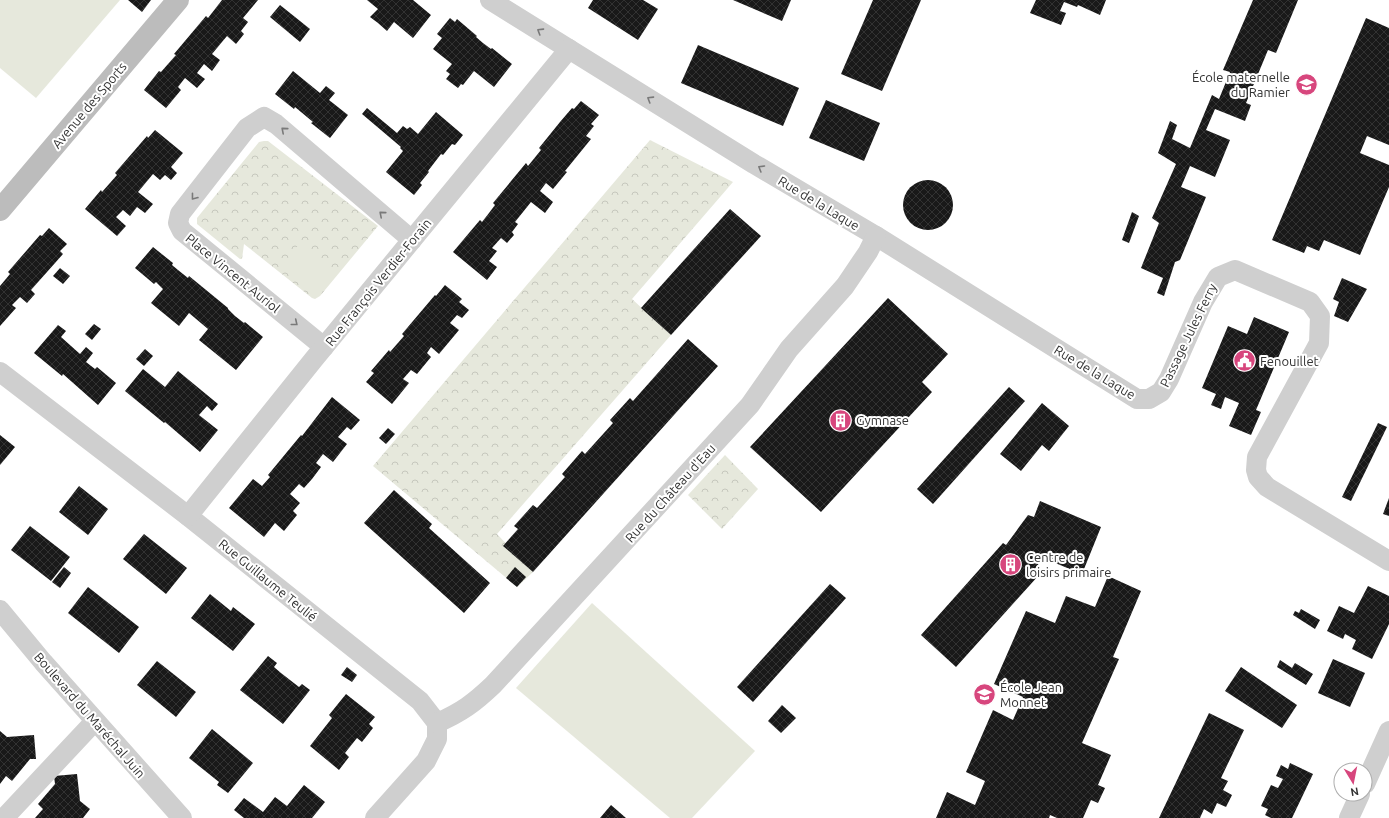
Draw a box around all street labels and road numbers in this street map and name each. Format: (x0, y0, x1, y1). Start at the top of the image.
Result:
street label: Avenue des Sports (49, 59, 129, 151)
street label: Rue de la Laque (776, 173, 862, 233)
street label: Rue François Verdier-Forain (322, 216, 434, 348)
street label: Place Vincent Auriol (183, 231, 283, 316)
street label: Passage Jules Ferry (1157, 281, 1219, 389)
street label: Rue de la Laque (1052, 342, 1138, 402)
street label: Rue du Château d'Eau (622, 441, 718, 545)
street label: Rue Guillaume Teulié (216, 536, 320, 624)
street label: Boulevard du Maréchal Juin (32, 650, 148, 780)

